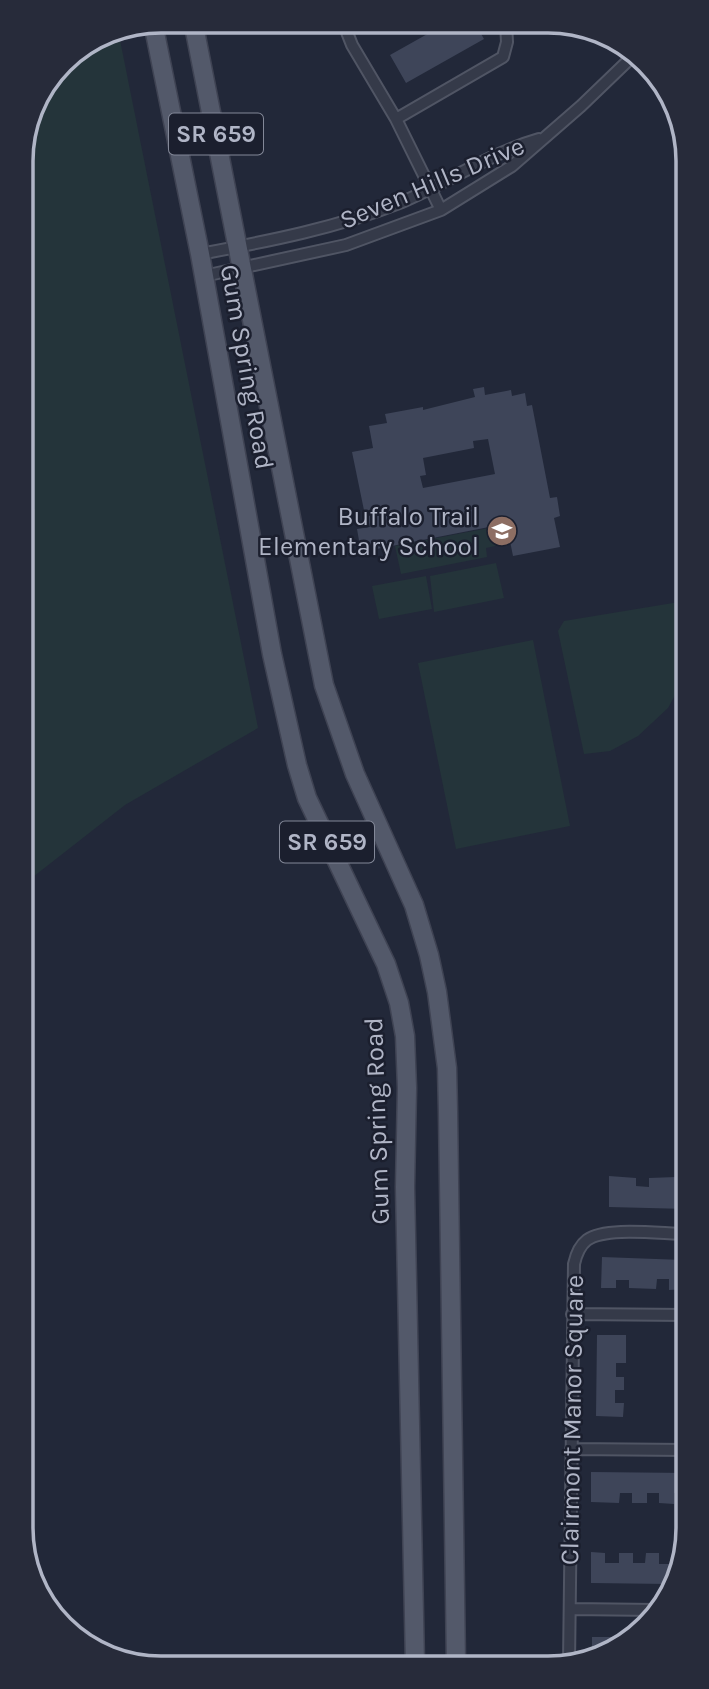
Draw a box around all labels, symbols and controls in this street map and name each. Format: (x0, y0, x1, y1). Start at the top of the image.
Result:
road number: SR 659 (169, 114, 263, 154)
street label: Seven Hills Drive (335, 130, 529, 236)
street label: Gum Spring Road (214, 262, 280, 472)
place label: Buffalo Trail Elementary School (258, 501, 479, 562)
school or university icon: Buffalo Trail Elementary School (485, 514, 519, 548)
road number: SR 659 (280, 822, 374, 862)
street label: Gum Spring Road (358, 1017, 396, 1225)
street label: Clairmont Manor Square (554, 1275, 590, 1565)

